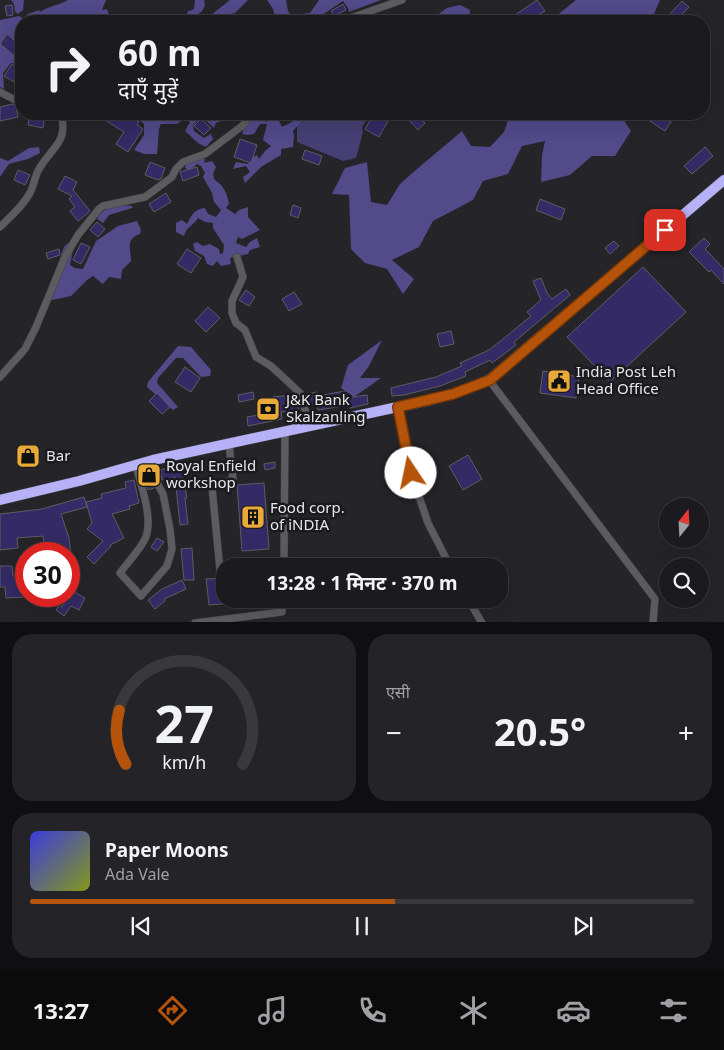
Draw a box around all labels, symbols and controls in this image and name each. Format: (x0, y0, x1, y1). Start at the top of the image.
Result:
text: 60 m (118, 29, 201, 76)
icon: right (35, 35, 100, 100)
text: दाएँ मुड़ें (118, 74, 178, 104)
pin (644, 209, 686, 251)
icon: arrive (651, 216, 679, 244)
place label: India Post Leh Head Office (576, 361, 676, 398)
public building icon: India Post Leh Head Office (546, 368, 572, 394)
place label: J&K Bank Skalzanling (284, 389, 366, 426)
bank icon: J&K Bank Skalzanling (255, 396, 281, 422)
shop icon: Bar (15, 443, 41, 469)
place label: Bar (46, 445, 70, 465)
position arrow (384, 446, 436, 498)
place label: Royal Enfield workshop (166, 455, 256, 492)
shop icon: Royal Enfield workshop (136, 462, 162, 488)
place label: Food corp. of iNDIA (270, 497, 345, 534)
north arrow (659, 498, 709, 548)
map controls (659, 498, 709, 608)
building icon: Food corp. of iNDIA (240, 504, 266, 530)
speed limit sign: 30 (15, 542, 80, 607)
button: search (659, 558, 709, 608)
text: 13:28 · 1 मिनट · 370 m (266, 570, 458, 596)
text: एसी (386, 681, 410, 703)
text: 27 (154, 687, 214, 758)
text: 20.5° (494, 705, 586, 757)
text: − (386, 713, 402, 751)
text: + (678, 713, 694, 751)
text: km/h (162, 750, 206, 774)
text: Paper Moons (105, 837, 229, 863)
text: Ada Vale (105, 863, 170, 885)
icon: previous (127, 912, 155, 940)
icon: pause (348, 912, 376, 940)
icon: next (569, 912, 597, 940)
icon: directions (155, 993, 190, 1028)
icon: music (255, 993, 290, 1028)
icon: phone (355, 993, 390, 1028)
icon: climate (456, 993, 491, 1028)
icon: car (556, 993, 591, 1028)
icon: filters (656, 993, 691, 1028)
text: 13:27 (33, 995, 89, 1025)

